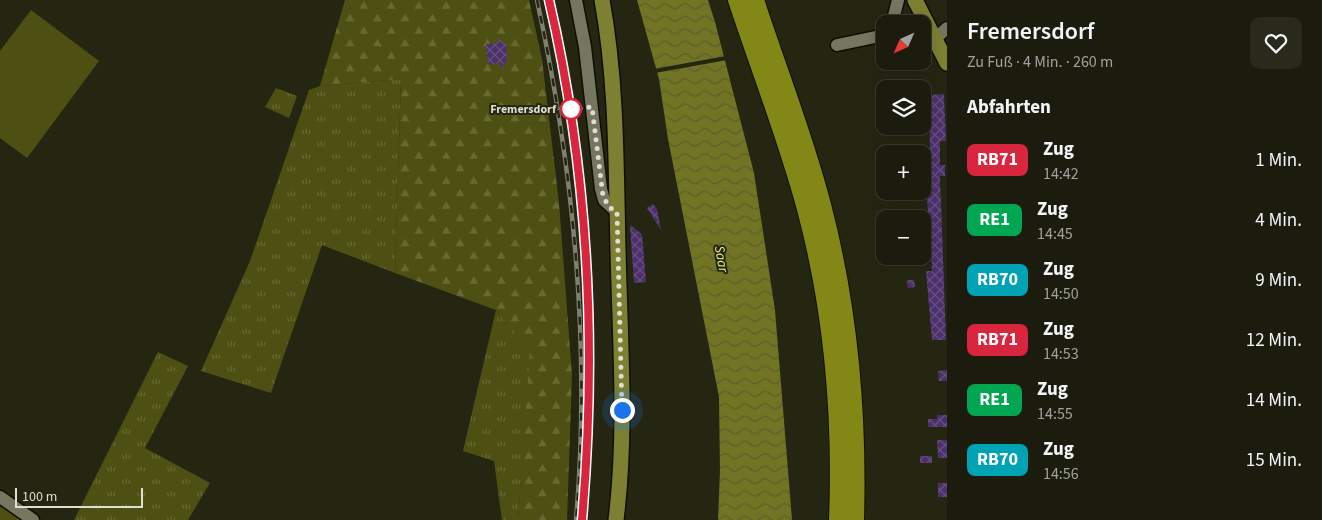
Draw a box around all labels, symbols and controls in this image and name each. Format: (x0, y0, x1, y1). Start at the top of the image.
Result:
text: Fremersdorf (967, 14, 1094, 49)
north arrow (876, 15, 931, 70)
map controls (876, 15, 931, 265)
button: heart (1250, 17, 1302, 69)
text: Zu Fuß · 4 Min. · 260 m (967, 51, 1113, 73)
button: layers (876, 80, 931, 135)
text: Abfahrten (967, 94, 1051, 121)
marker: Fremersdorf (560, 98, 582, 120)
place label: Fremersdorf (490, 101, 557, 118)
text: Zug (1043, 136, 1074, 163)
button: + (876, 145, 931, 200)
text: RB71 (977, 147, 1018, 172)
text: 1 Min. (1255, 147, 1302, 174)
text: 14:42 (1043, 163, 1079, 185)
text: Zug (1037, 196, 1068, 223)
text: RE1 (979, 207, 1010, 232)
text: 4 Min. (1255, 207, 1302, 234)
button: − (876, 210, 931, 265)
text: 14:45 (1037, 223, 1073, 245)
water label: Saar (709, 244, 733, 275)
text: Zug (1043, 256, 1074, 283)
text: RB70 (977, 267, 1018, 292)
text: 9 Min. (1255, 267, 1302, 294)
text: 14:50 (1043, 283, 1079, 305)
text: Zug (1043, 316, 1074, 343)
text: RB71 (977, 327, 1018, 352)
text: 12 Min. (1246, 327, 1302, 354)
text: 14:53 (1043, 343, 1079, 365)
text: Zug (1037, 376, 1068, 403)
text: RE1 (979, 387, 1010, 412)
text: 14 Min. (1246, 387, 1302, 414)
your location (610, 398, 635, 423)
text: 14:55 (1037, 403, 1073, 425)
text: Zug (1043, 436, 1074, 463)
text: RB70 (977, 447, 1018, 472)
text: 15 Min. (1246, 447, 1302, 474)
text: 14:56 (1043, 463, 1079, 485)
scale bar (15, 485, 142, 508)
text: 100 m (22, 487, 57, 507)

